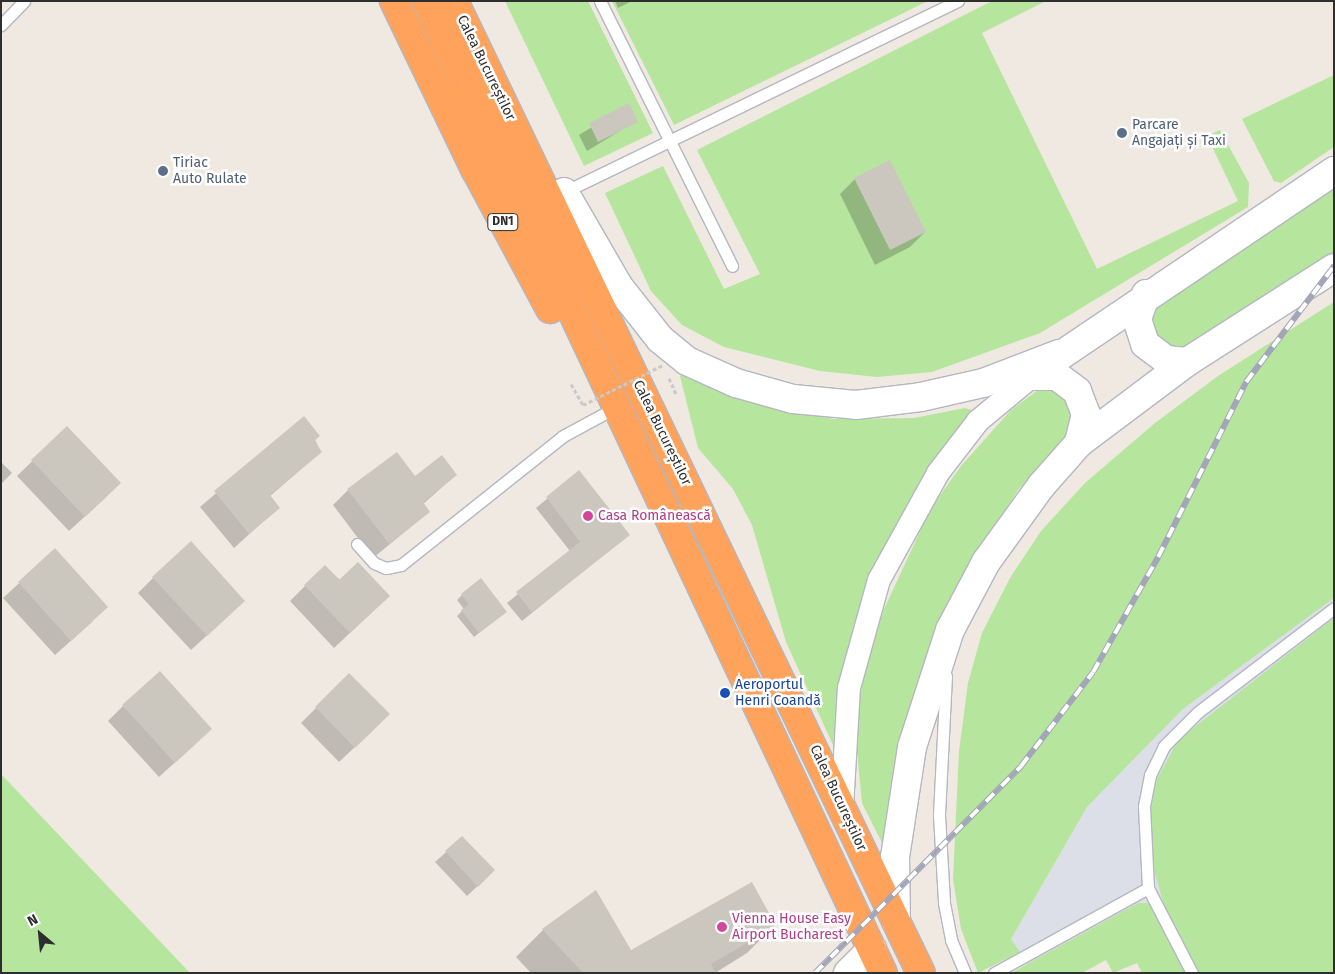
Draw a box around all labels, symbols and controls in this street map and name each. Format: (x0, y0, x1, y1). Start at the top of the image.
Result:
street label: Calea Bucureștilor (453, 13, 519, 123)
place label: Parcare Angajați și Taxi (1132, 117, 1226, 150)
marker: Parcare Angajați și Taxi (1116, 127, 1128, 139)
place label: Țiriac Auto Rulate (173, 155, 247, 188)
marker: Țiriac Auto Rulate (157, 165, 169, 177)
road number: DN1 (487, 212, 519, 232)
street label: Calea Bucureștilor (629, 378, 695, 488)
place label: Casa Românească (598, 508, 711, 524)
marker: Casa Românească (582, 510, 594, 522)
place label: Aeroportul Henri Coandă (735, 677, 821, 710)
marker: Aeroportul Henri Coandă (719, 687, 731, 699)
street label: Calea Bucureștilor (806, 742, 870, 854)
north arrow (15, 909, 65, 959)
text: N (25, 911, 41, 930)
place label: Vienna House Easy Airport Bucharest (732, 911, 851, 944)
marker: Vienna House Easy Airport Bucharest (716, 921, 728, 933)

